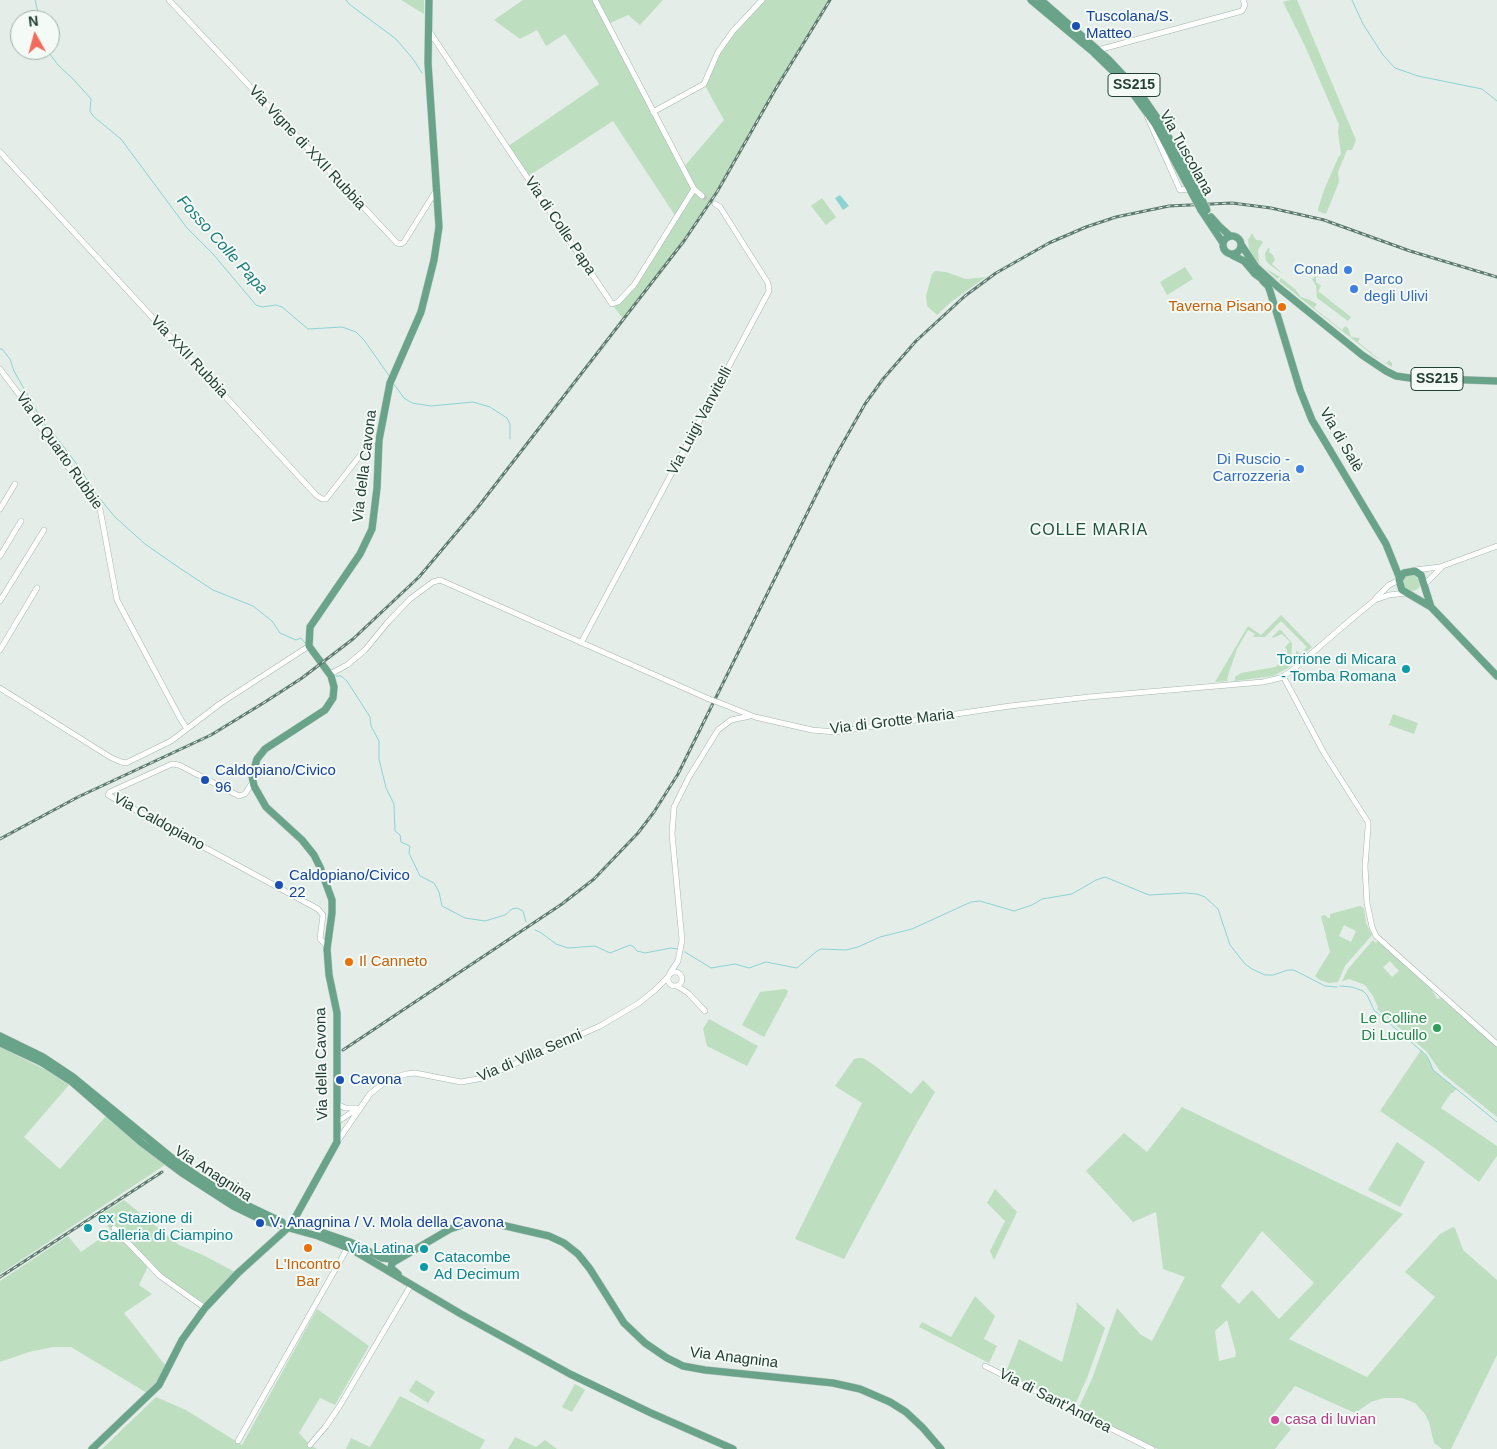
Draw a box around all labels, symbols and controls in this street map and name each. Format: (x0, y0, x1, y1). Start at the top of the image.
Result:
place label: Tuscolana/S. Matteo (1086, 8, 1173, 43)
north arrow (10, 10, 60, 60)
text: N (27, 13, 39, 30)
marker: Tuscolana/S. Matteo (1070, 20, 1082, 32)
road number: SS215 (1108, 74, 1160, 96)
street label: Via Vigne di XXII Rubbia (245, 82, 369, 214)
street label: Via Tuscolana (1155, 107, 1217, 199)
street label: Via di Colle Papa (520, 173, 600, 279)
water label: Fosso Colle Papa (173, 192, 271, 298)
place label: Conad (1294, 261, 1338, 279)
marker: Conad (1342, 264, 1354, 276)
place label: Parco degli Ulivi (1364, 271, 1428, 306)
marker: Parco degli Ulivi (1348, 283, 1360, 295)
place label: Taverna Pisano (1169, 298, 1272, 316)
marker: Taverna Pisano (1276, 301, 1288, 313)
street label: Via XXII Rubbia (146, 312, 232, 402)
street label: Via Luigi Vanvitelli (664, 364, 736, 478)
road number: SS215 (1411, 368, 1463, 390)
street label: Via di Quarto Rubbie (12, 389, 106, 513)
street label: Via di Salè (1315, 405, 1367, 475)
street label: Via della Cavona (349, 409, 381, 523)
place label: Di Ruscio - Carrozzeria (1212, 451, 1290, 486)
marker: Di Ruscio - Carrozzeria (1294, 463, 1306, 475)
district label: COLLE MARIA (1028, 521, 1150, 541)
place label: Torrione di Micara - Tomba Romana (1277, 651, 1396, 686)
marker: Torrione di Micara - Tomba Romana (1400, 663, 1412, 675)
street label: Via di Grotte Maria (829, 705, 955, 739)
place label: Caldopiano/Civico 96 (215, 762, 336, 797)
marker: Caldopiano/Civico 96 (199, 774, 211, 786)
street label: Via Caldopiano (110, 790, 208, 854)
place label: Caldopiano/Civico 22 (289, 867, 410, 902)
marker: Caldopiano/Civico 22 (273, 879, 285, 891)
place label: Il Canneto (359, 953, 427, 971)
marker: Il Canneto (343, 956, 355, 968)
street label: Via della Cavona (312, 1007, 332, 1121)
place label: Le Colline Di Lucullo (1360, 1010, 1427, 1045)
marker: Le Colline Di Lucullo (1431, 1022, 1443, 1034)
street label: Via di Villa Senni (475, 1026, 585, 1086)
place label: Cavona (350, 1071, 402, 1089)
marker: Cavona (334, 1074, 346, 1086)
street label: Via Anagnina (171, 1142, 255, 1206)
place label: ex Stazione di Galleria di Ciampino (98, 1210, 233, 1245)
place label: V. Anagnina / V. Mola della Cavona (270, 1214, 504, 1232)
marker: V. Anagnina / V. Mola della Cavona (254, 1217, 266, 1229)
marker: ex Stazione di Galleria di Ciampino (82, 1222, 94, 1234)
place label: Via Latina (348, 1240, 414, 1258)
marker: L'Incontro Bar (302, 1242, 314, 1254)
marker: Via Latina (418, 1243, 430, 1255)
place label: Catacombe Ad Decimum (434, 1249, 520, 1284)
place label: L'Incontro Bar (275, 1256, 341, 1291)
marker: Catacombe Ad Decimum (418, 1261, 430, 1273)
street label: Via Anagnina (689, 1344, 779, 1372)
street label: Via di Sant'Andrea (996, 1365, 1114, 1437)
place label: casa di luvian (1285, 1411, 1376, 1429)
marker: casa di luvian (1269, 1414, 1281, 1426)

